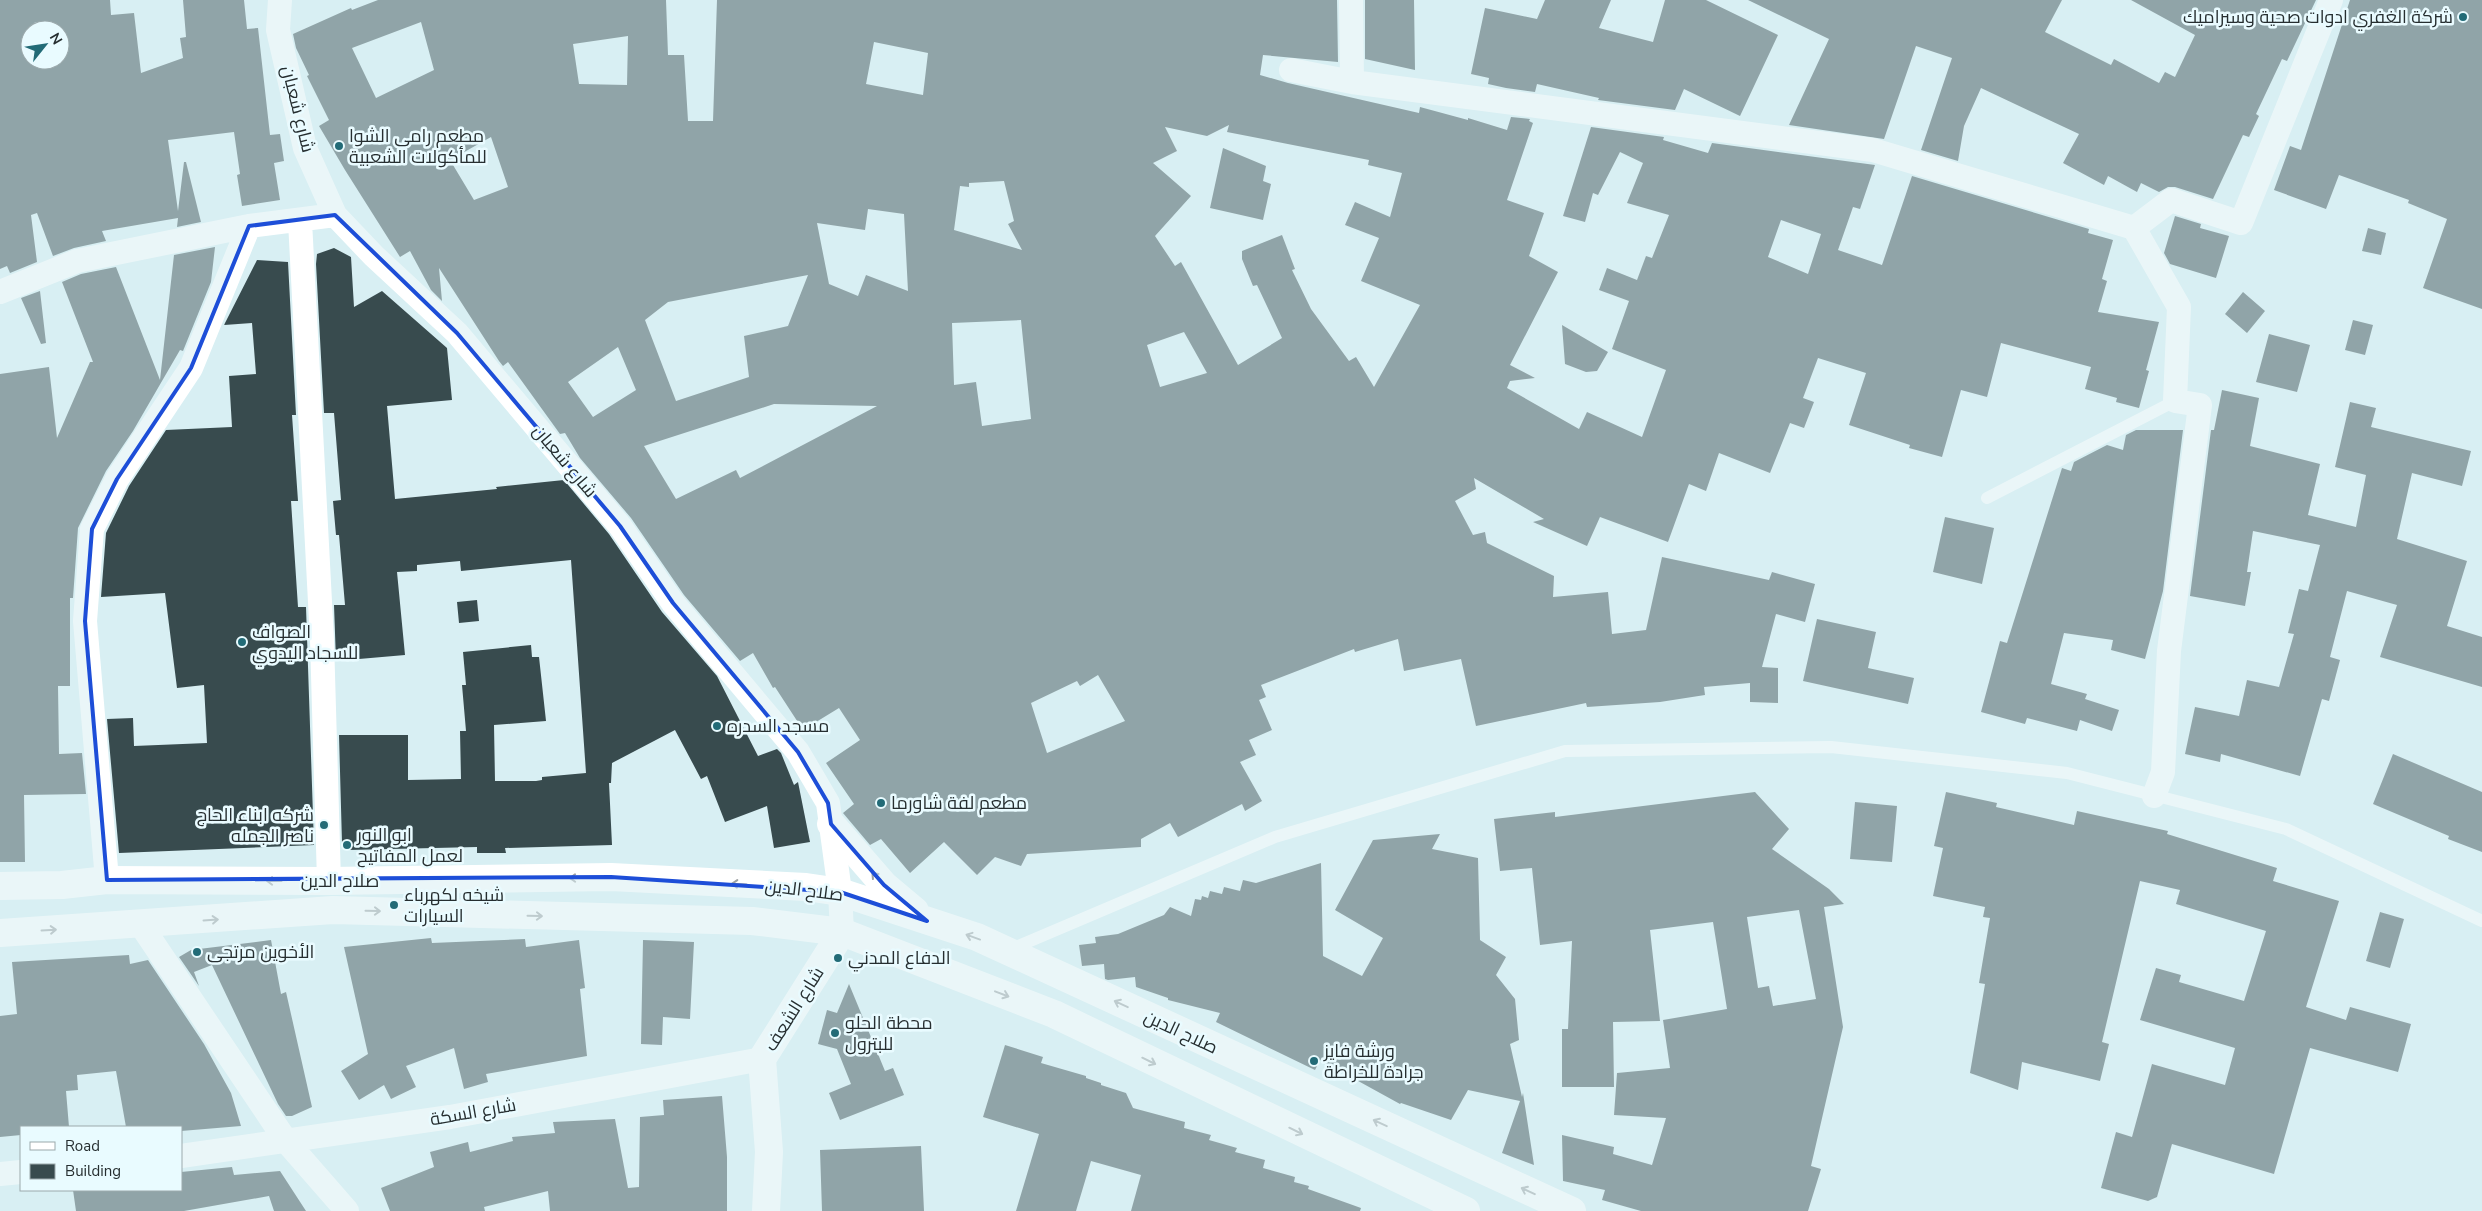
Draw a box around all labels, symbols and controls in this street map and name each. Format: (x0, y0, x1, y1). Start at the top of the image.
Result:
place label: شركة الغفري ادوات صحية وسيراميك (2183, 5, 2453, 31)
marker: شركة الغفري ادوات صحية وسيراميك (2457, 11, 2469, 23)
north arrow (20, 20, 70, 70)
text: N (45, 29, 67, 48)
street label: شارع شعبان (276, 63, 320, 155)
place label: مطعم رامي الشوا للمأكولات الشعبية (349, 124, 487, 169)
marker: مطعم رامي الشوا للمأكولات الشعبية (333, 140, 345, 152)
street label: شارع شعبان (527, 419, 603, 503)
place label: الصواف للسجاد اليدوي (252, 620, 358, 667)
marker: الصواف للسجاد اليدوي (236, 636, 248, 648)
place label: مسجد السدره (727, 714, 829, 738)
marker: مسجد السدره (711, 720, 723, 732)
place label: مطعم لفة شاورما (891, 791, 1027, 815)
marker: مطعم لفة شاورما (875, 797, 887, 809)
place label: شركه ابناء الحاج ناصر الجمله (197, 803, 314, 848)
marker: شركه ابناء الحاج ناصر الجمله (318, 819, 330, 831)
place label: ابو النور لعمل المفاتيح (356, 823, 463, 868)
marker: ابو النور لعمل المفاتيح (341, 839, 353, 851)
street label: صلاح الدين (301, 869, 379, 893)
one-way arrow (871, 871, 883, 884)
one-way arrow (569, 873, 585, 883)
street label: صلاح الدين (763, 873, 845, 907)
one-way arrow (266, 876, 282, 886)
one-way arrow (731, 879, 747, 888)
place label: شيخه لكهرباء السيارات (404, 883, 504, 928)
marker: شيخه لكهرباء السيارات (388, 899, 400, 911)
one-way arrow (365, 907, 381, 916)
one-way arrow (527, 911, 543, 920)
one-way arrow (203, 915, 219, 924)
one-way arrow (40, 926, 56, 935)
one-way arrow (966, 931, 981, 941)
place label: الأخوين مرتجى (207, 940, 314, 964)
marker: الأخوين مرتجى (191, 946, 203, 958)
place label: الدفاع المدني (848, 946, 951, 972)
marker: الدفاع المدني (832, 952, 844, 964)
street label: شارع الشعف (759, 962, 829, 1056)
one-way arrow (993, 990, 1009, 999)
one-way arrow (1114, 999, 1129, 1008)
street label: صلاح الدين (1140, 1004, 1222, 1060)
place label: محطة الحلو للبترول (845, 1011, 933, 1056)
marker: محطة الحلو للبترول (829, 1027, 841, 1039)
place label: ورشة فايز جرادة للخراطة (1323, 1039, 1423, 1084)
marker: ورشة فايز جرادة للخراطة (1308, 1055, 1320, 1067)
one-way arrow (1141, 1057, 1156, 1066)
street label: شارع السكة (428, 1093, 518, 1131)
one-way arrow (1373, 1118, 1388, 1127)
legend (20, 1126, 182, 1191)
one-way arrow (1288, 1127, 1303, 1137)
text: Road (65, 1136, 100, 1156)
text: Building (65, 1161, 121, 1181)
one-way arrow (1520, 1185, 1535, 1195)

